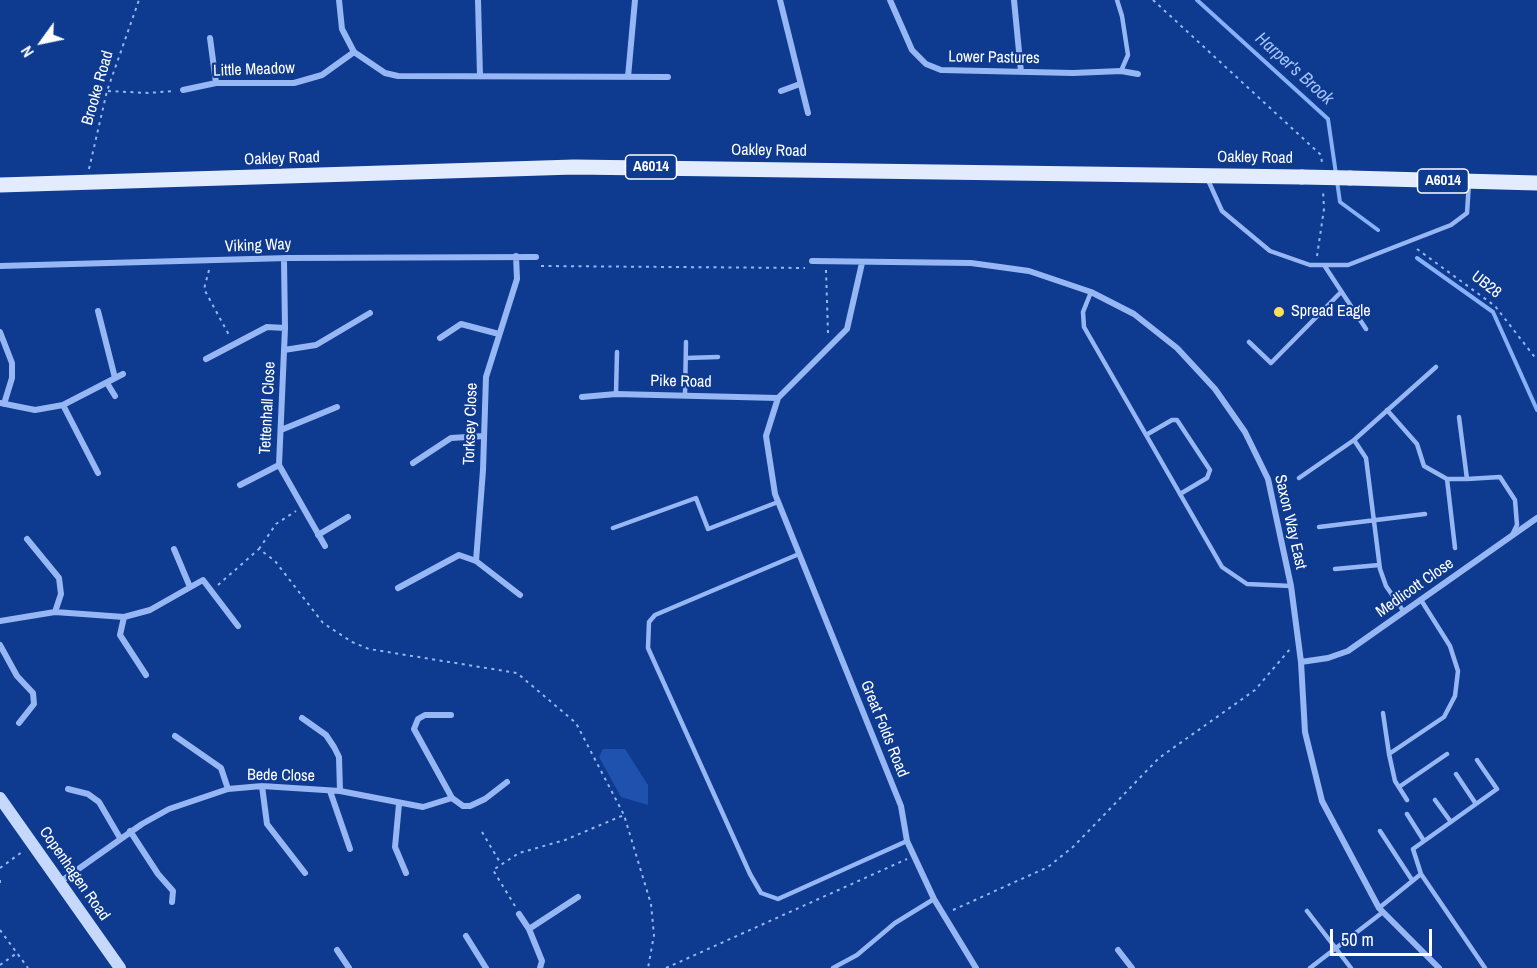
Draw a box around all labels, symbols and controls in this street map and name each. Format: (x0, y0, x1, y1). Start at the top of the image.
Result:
north arrow (12, 12, 72, 72)
water label: Harper's Brook (1250, 28, 1338, 110)
text: N (15, 42, 39, 62)
street label: Lower Pastures (948, 48, 1040, 68)
street label: Brooke Road (78, 49, 118, 127)
street label: Little Meadow (213, 59, 295, 81)
street label: Oakley Road (731, 141, 807, 161)
street label: Oakley Road (244, 148, 320, 170)
street label: Oakley Road (1217, 148, 1293, 168)
road number: A6014 (626, 155, 676, 179)
road number: A6014 (1418, 169, 1468, 193)
street label: Viking Way (224, 235, 292, 257)
street label: UB28 (1467, 267, 1505, 303)
place label: Spread Eagle (1291, 302, 1371, 322)
marker: Spread Eagle (1272, 305, 1286, 319)
street label: Tettenhall Close (256, 361, 280, 455)
street label: Pike Road (650, 372, 712, 392)
street label: Torksey Close (460, 382, 482, 466)
street label: Saxon Way East (1270, 473, 1310, 571)
street label: Medlicott Close (1372, 554, 1458, 622)
street label: Great Folds Road (856, 678, 912, 780)
street label: Bede Close (247, 766, 315, 786)
street label: Copenhagen Road (35, 823, 113, 925)
scale bar (1333, 917, 1435, 955)
text: 50 m (1341, 927, 1374, 952)

